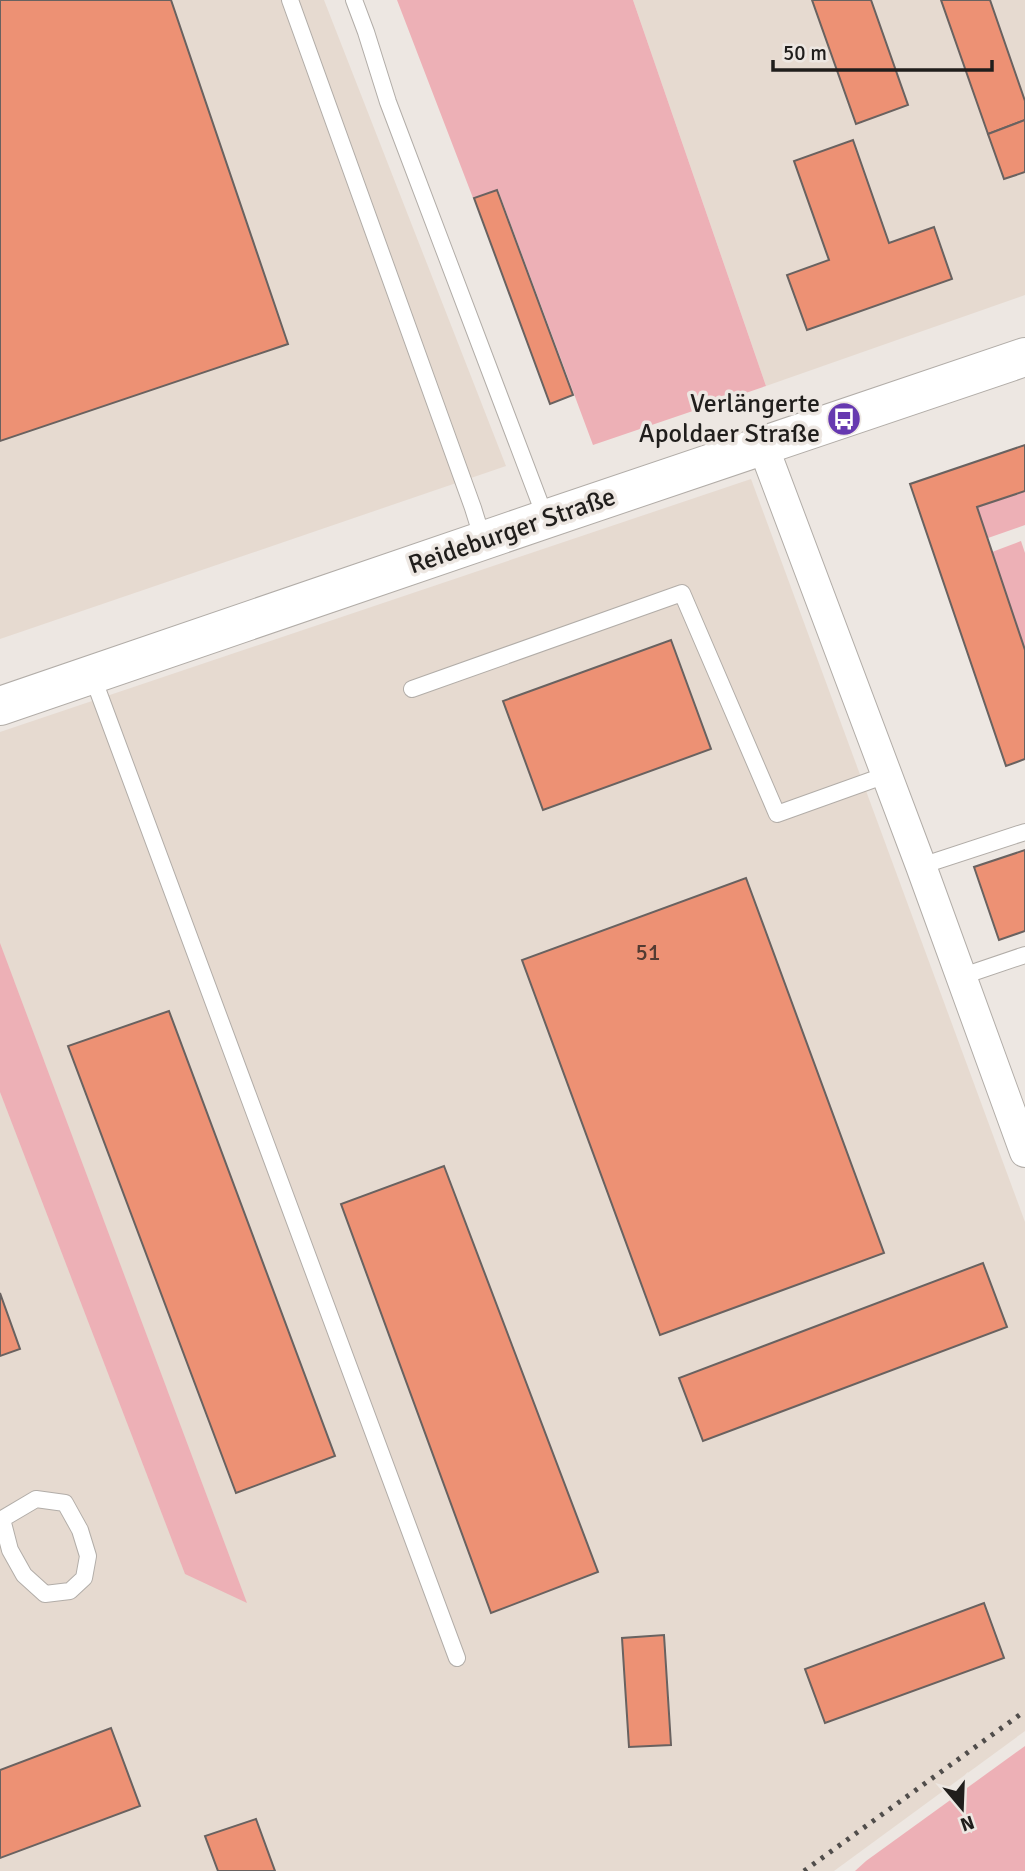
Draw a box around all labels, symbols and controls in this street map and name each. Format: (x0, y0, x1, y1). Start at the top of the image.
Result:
scale bar (773, 28, 992, 72)
text: 50 m (783, 40, 827, 66)
place label: Verlängerte Apoldaer Straße (639, 388, 820, 450)
bus stop icon: Verlängerte Apoldaer Straße (825, 400, 863, 438)
street label: Reideburger Straße (404, 481, 620, 581)
house number: 51 (636, 938, 660, 967)
north arrow (927, 1773, 997, 1843)
text: N (957, 1810, 977, 1837)

